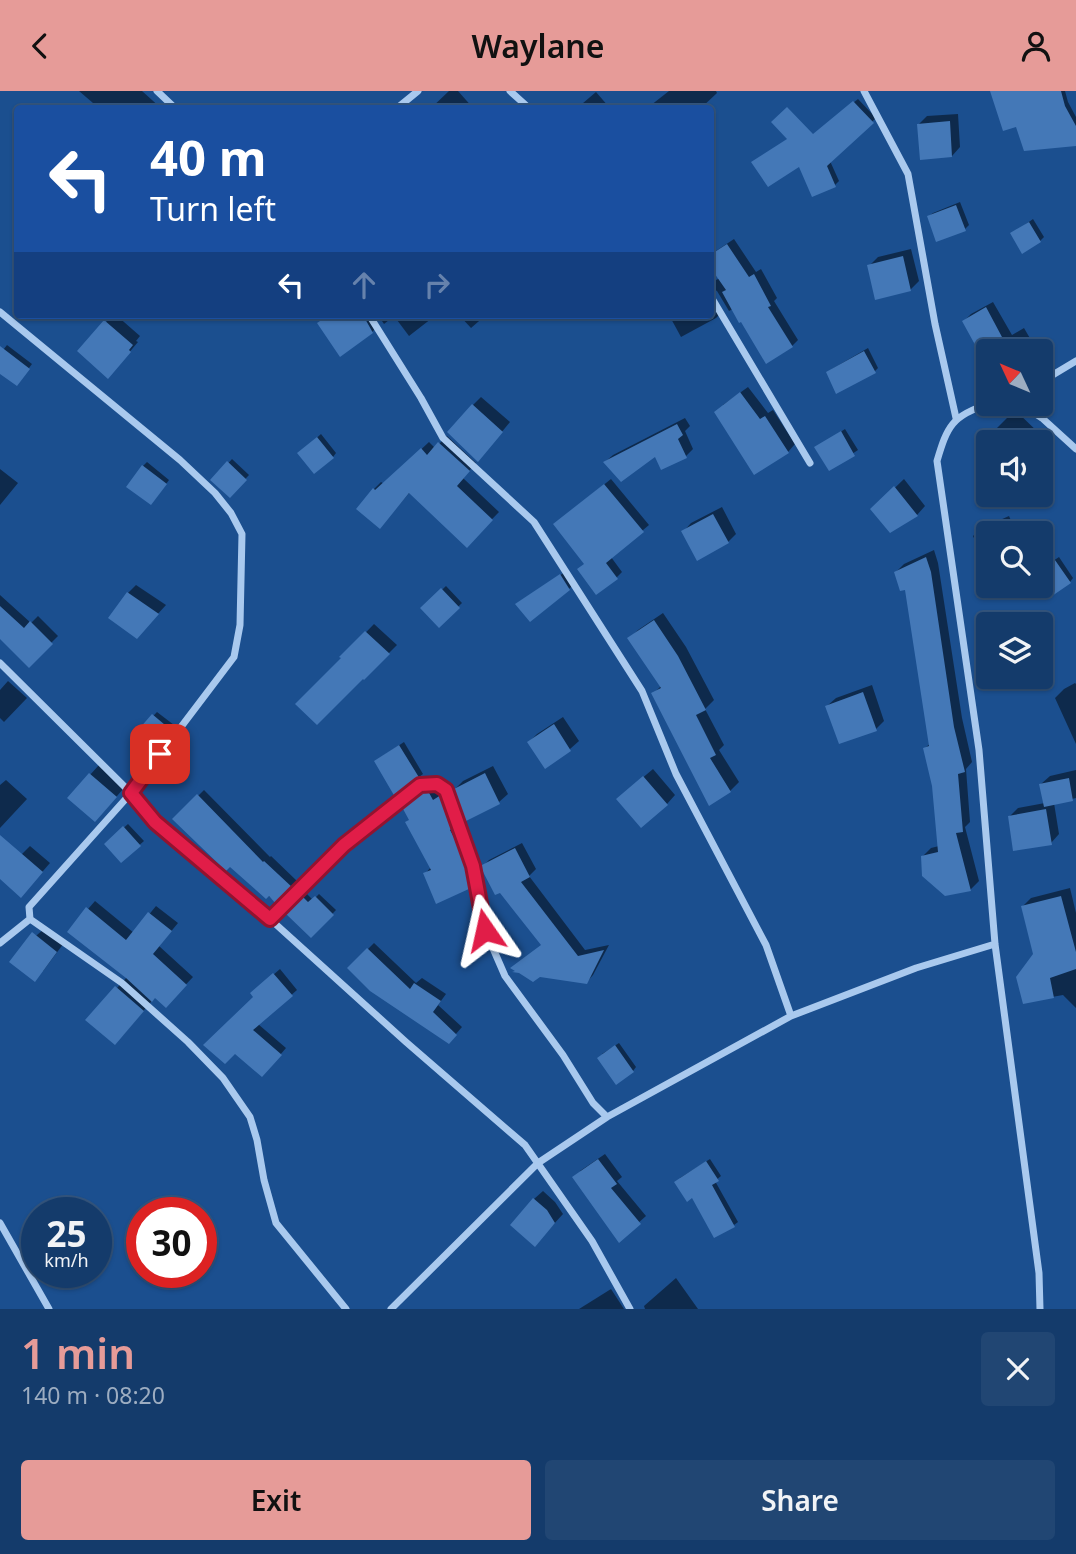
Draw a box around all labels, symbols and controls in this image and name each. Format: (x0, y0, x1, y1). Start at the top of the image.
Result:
text: Waylane (471, 24, 605, 67)
icon: back (21, 27, 59, 65)
icon: person (1017, 27, 1055, 65)
text: 40 m (150, 124, 267, 190)
icon: left (35, 133, 126, 224)
text: Turn left (150, 187, 276, 230)
icon: left (272, 266, 310, 304)
icon: ahead (345, 266, 383, 304)
icon: right (418, 266, 456, 304)
north arrow (976, 339, 1054, 417)
map controls (976, 339, 1053, 689)
button: sound (976, 430, 1053, 507)
button: search (976, 521, 1053, 598)
button: layers (976, 612, 1053, 689)
pin (130, 724, 190, 784)
icon: arrive (141, 735, 179, 773)
position arrow (448, 893, 522, 967)
speed limit sign: 30 (126, 1197, 217, 1288)
text: 25 (46, 1210, 87, 1257)
text: km/h (44, 1248, 89, 1272)
text: 1 min (21, 1324, 135, 1381)
button: close (981, 1332, 1055, 1406)
text: 140 m · 08:20 (21, 1379, 165, 1411)
button: Exit (21, 1460, 531, 1540)
button: Share (545, 1460, 1055, 1540)

